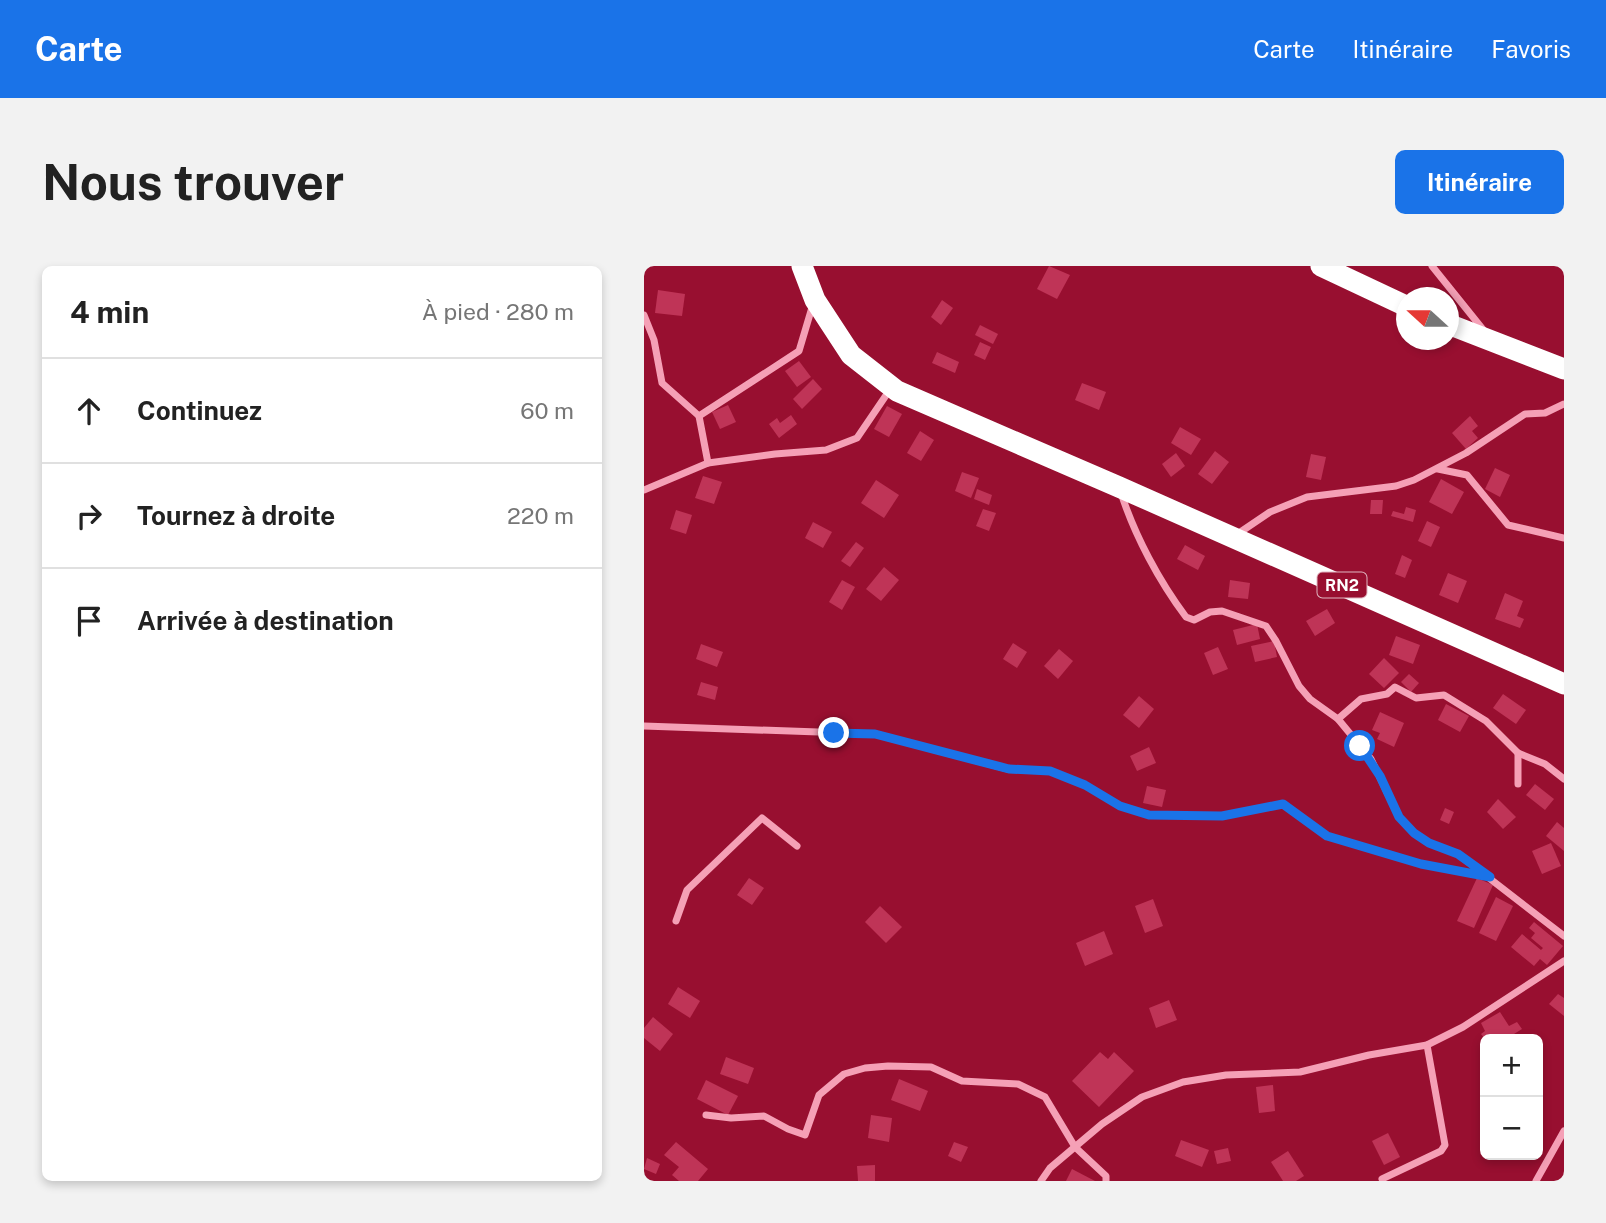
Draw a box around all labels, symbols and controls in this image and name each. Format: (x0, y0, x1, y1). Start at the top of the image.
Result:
text: Carte (35, 30, 123, 68)
text: Carte (1253, 35, 1315, 63)
text: Itinéraire (1353, 35, 1453, 63)
text: Favoris (1491, 35, 1571, 63)
button: Itinéraire (1395, 150, 1564, 214)
text: Nous trouver (42, 153, 344, 211)
north arrow (1396, 287, 1459, 350)
text: 4 min (70, 294, 149, 330)
text: À pied · 280 m (422, 298, 574, 325)
icon: ahead (70, 392, 108, 430)
text: Continuez (137, 395, 262, 426)
text: 60 m (520, 397, 574, 424)
icon: right (70, 497, 108, 535)
text: Tournez à droite (137, 500, 335, 531)
text: 220 m (507, 502, 574, 529)
road number: RN2 (1318, 572, 1366, 598)
icon: arrive (70, 602, 108, 640)
text: Arrivée à destination (137, 605, 394, 636)
route end (818, 717, 849, 748)
route start (1344, 730, 1375, 761)
map controls (1480, 1034, 1543, 1160)
button: + (1480, 1034, 1543, 1097)
button: − (1480, 1097, 1543, 1160)

